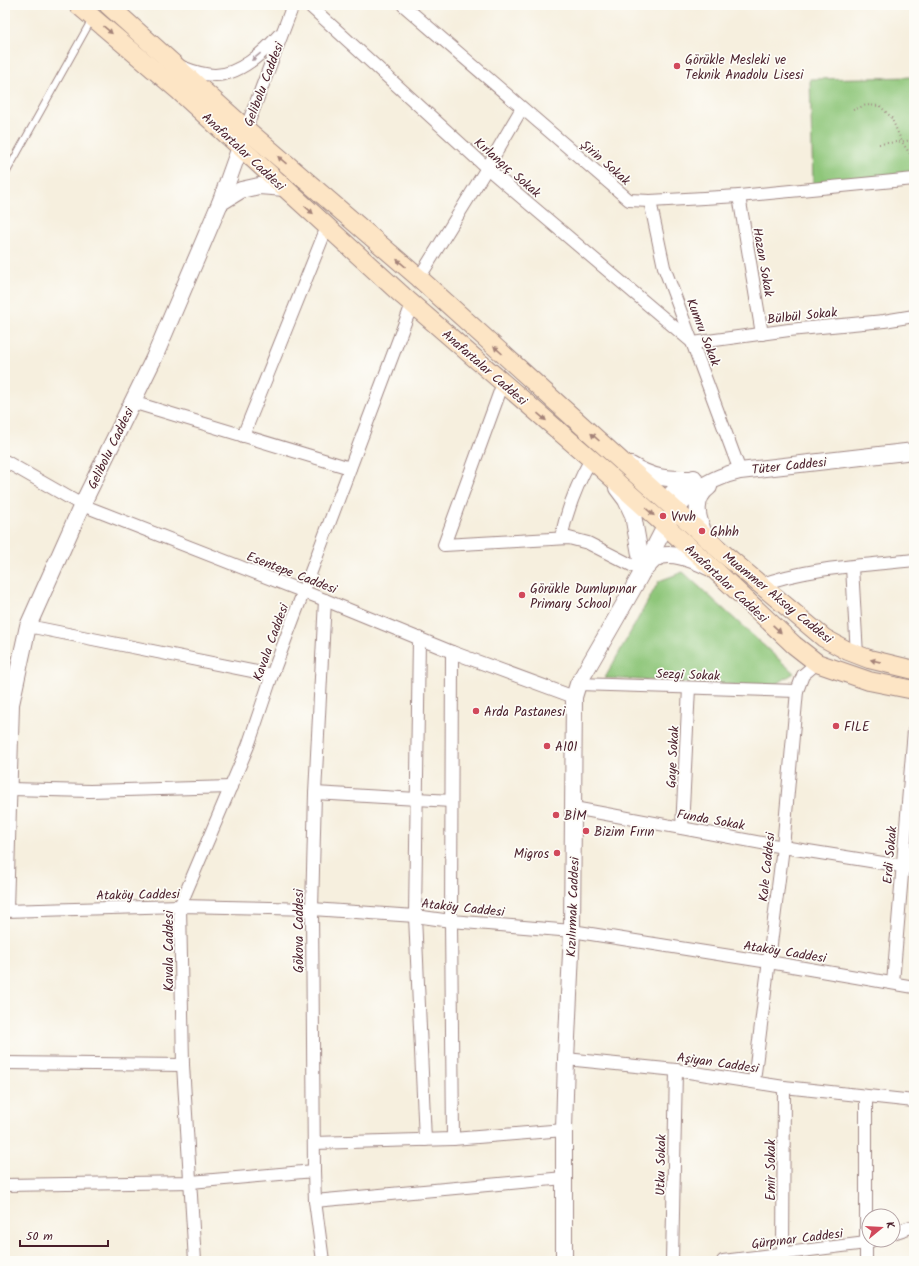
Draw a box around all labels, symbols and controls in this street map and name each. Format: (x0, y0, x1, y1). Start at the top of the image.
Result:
one-way arrow (103, 25, 113, 34)
street label: Gelibolu Caddesi (239, 38, 290, 130)
place label: Görükle Mesleki ve Teknik Anadolu Lisesi (685, 50, 804, 86)
one-way arrow (251, 53, 261, 62)
marker: Görükle Mesleki ve Teknik Anadolu Lisesi (672, 61, 682, 71)
street label: Anafartalar Caddesi (197, 108, 290, 197)
street label: Kırlangıç Sokak (469, 133, 546, 204)
street label: Şirin Sokak (575, 135, 635, 192)
one-way arrow (276, 155, 287, 164)
one-way arrow (304, 206, 314, 215)
street label: Hazan Sokak (746, 226, 779, 299)
one-way arrow (397, 259, 406, 268)
street label: Kumru Sokak (680, 296, 725, 370)
street label: Bülbül Sokak (766, 302, 839, 331)
street label: Anafartalar Caddesi (437, 325, 532, 412)
one-way arrow (493, 345, 504, 354)
street label: Gelibolu Caddesi (82, 403, 141, 493)
one-way arrow (537, 412, 548, 421)
one-way arrow (590, 432, 600, 441)
street label: Tüter Caddesi (751, 452, 828, 481)
place label: Vvvh (671, 507, 696, 528)
one-way arrow (645, 508, 656, 517)
marker: Vvvh (658, 511, 668, 521)
place label: Ghhh (710, 522, 739, 543)
marker: Ghhh (697, 526, 707, 536)
street label: Anafartalar Caddesi (680, 540, 773, 629)
street label: Esentepe Caddesi (243, 546, 341, 601)
street label: Muammer Aksoy Caddesi (717, 547, 838, 650)
place label: Görükle Dumlupınar Primary School (530, 579, 637, 615)
marker: Görükle Dumlupınar Primary School (517, 590, 527, 600)
street label: Kavala Caddesi (248, 600, 295, 684)
one-way arrow (772, 624, 782, 634)
one-way arrow (870, 657, 882, 663)
street label: Sezgi Sokak (656, 664, 721, 687)
place label: Arda Pastanesi (484, 702, 566, 723)
marker: Arda Pastanesi (471, 706, 481, 716)
place label: FILE (844, 717, 870, 738)
marker: FILE (831, 721, 841, 731)
street label: Gaye Sokak (661, 725, 686, 789)
place label: A101 (555, 737, 578, 758)
marker: A101 (542, 741, 552, 751)
street label: Funda Sokak (675, 804, 747, 837)
place label: BİM (564, 806, 587, 827)
marker: BİM (551, 810, 561, 820)
place label: Bizim Fırın (594, 822, 655, 843)
street label: Erdi Sokak (878, 825, 904, 885)
marker: Bizim Fırın (581, 826, 591, 836)
street label: Kale Caddesi (753, 831, 782, 903)
place label: Migros (514, 844, 549, 865)
marker: Migros (552, 848, 562, 858)
street label: Kızılırmak Caddesi (561, 856, 586, 957)
street label: Ataköy Caddesi (96, 884, 181, 907)
street label: Gökova Caddesi (289, 888, 310, 973)
street label: Ataköy Caddesi (420, 894, 506, 923)
street label: Kavala Caddesi (159, 909, 180, 992)
street label: Ataköy Caddesi (742, 936, 829, 970)
street label: Aşiyan Caddesi (676, 1047, 761, 1080)
street label: Utku Sokak (650, 1133, 673, 1196)
street label: Emir Sokak (761, 1138, 782, 1201)
north arrow (861, 1208, 901, 1248)
text: K (880, 1219, 899, 1232)
scale bar (20, 1222, 108, 1248)
street label: Gürpınar Caddesi (750, 1223, 845, 1256)
text: 50 m (26, 1227, 53, 1246)

